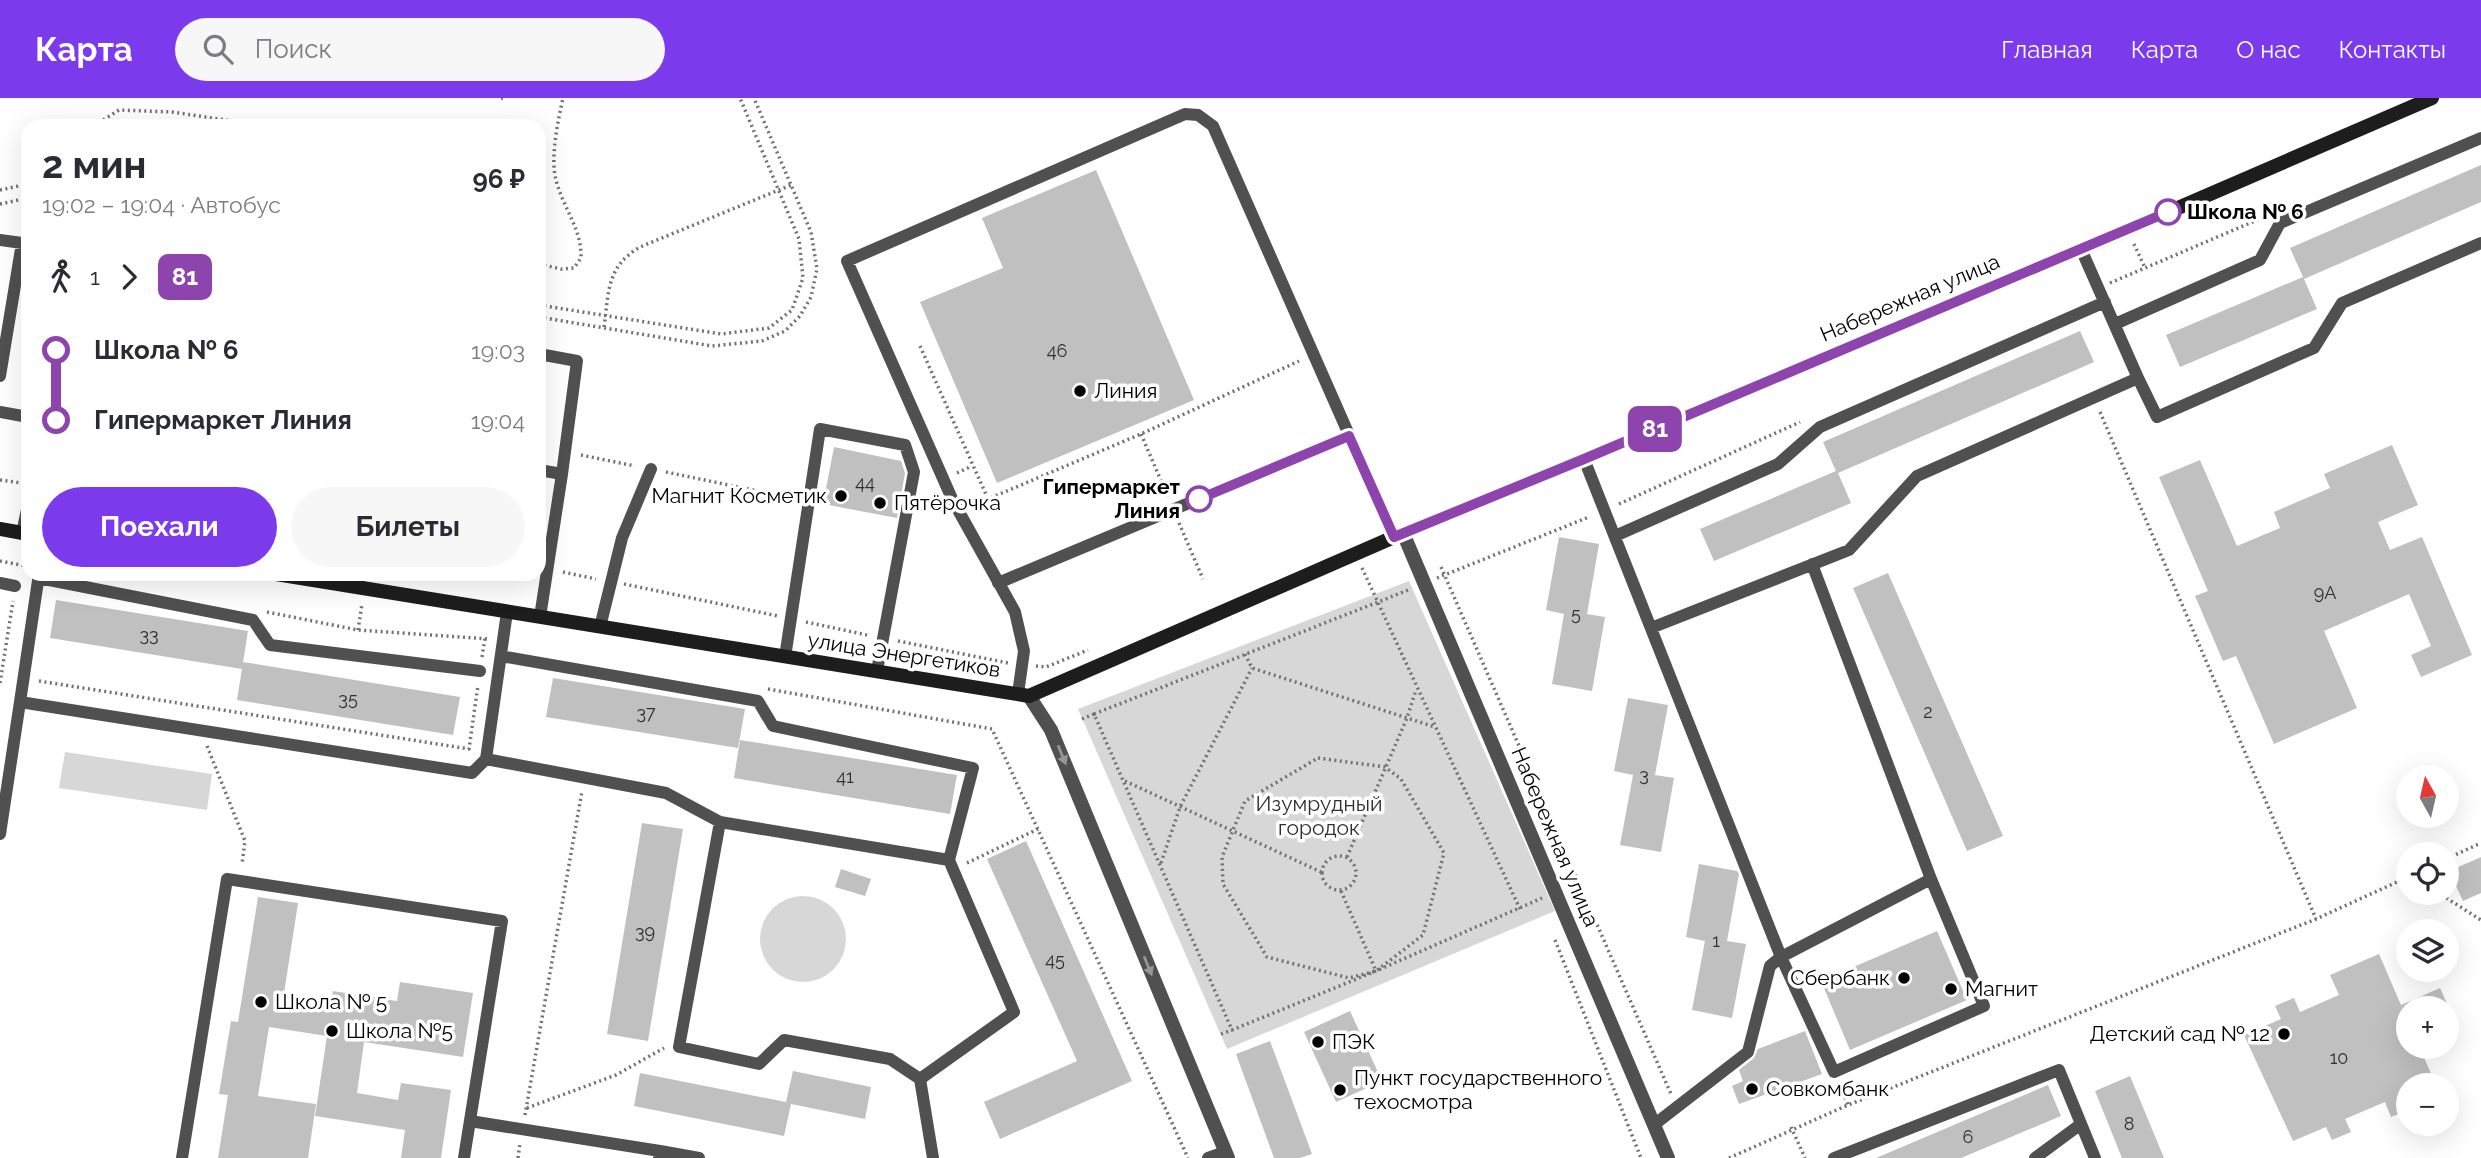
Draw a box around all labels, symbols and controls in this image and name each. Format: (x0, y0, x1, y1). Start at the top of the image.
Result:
search box (175, 18, 665, 81)
text: Карта (35, 30, 133, 69)
icon: search (199, 30, 237, 68)
text: Поиск (255, 34, 332, 64)
text: Главная (2001, 35, 2093, 64)
text: Карта (2131, 35, 2198, 64)
text: О нас (2236, 35, 2301, 64)
text: Контакты (2339, 35, 2446, 64)
text: 2 мин (42, 142, 147, 187)
text: 96 ₽ (473, 164, 525, 194)
text: 19:02 – 19:04 · Автобус (42, 191, 281, 218)
marker: Школа № 6 (2155, 199, 2181, 225)
place label: Школа № 6 (2187, 199, 2304, 224)
street label: Набережная улица (1816, 248, 2003, 347)
icon: walk (42, 258, 80, 296)
icon: forward (110, 258, 148, 296)
text: 81 (172, 262, 198, 291)
text: 1 (90, 263, 100, 290)
text: Школа № 6 (94, 335, 238, 365)
text: 19:03 (471, 337, 525, 364)
house number: 46 (1047, 340, 1067, 361)
place label: Линия (1094, 378, 1157, 403)
marker: Линия (1072, 383, 1088, 399)
text: Гипермаркет Линия (94, 405, 352, 435)
line badge: 81 (1624, 406, 1686, 452)
text: 19:04 (471, 407, 525, 434)
text: 81 (1642, 414, 1668, 443)
house number: 44 (855, 472, 875, 493)
place label: Гипермаркет Линия (1042, 474, 1181, 523)
place label: Магнит Косметик (652, 483, 827, 508)
marker: Гипермаркет Линия (1186, 486, 1212, 512)
button: Поехали (42, 487, 277, 567)
button: Билеты (291, 487, 525, 567)
marker: Магнит Косметик (833, 488, 849, 504)
place label: Пятёрочка (894, 490, 1001, 515)
marker: Пятёрочка (872, 495, 888, 511)
house number: 9А (2314, 582, 2336, 603)
house number: 5 (1571, 603, 1581, 624)
house number: 33 (139, 624, 159, 645)
street label: улица Энергетиков (806, 627, 1002, 682)
house number: 35 (338, 688, 358, 709)
house number: 2 (1923, 701, 1933, 722)
house number: 37 (636, 702, 656, 723)
street label: Набережная улица (1506, 743, 1605, 930)
one-way arrow (1056, 745, 1067, 766)
house number: 3 (1639, 764, 1649, 785)
north arrow (2396, 765, 2459, 828)
map controls (2396, 765, 2459, 1136)
house number: 41 (836, 766, 854, 787)
park label: Изумрудный городок (1256, 791, 1382, 840)
button: locate (2396, 842, 2459, 905)
button: layers (2396, 919, 2459, 982)
house number: 39 (635, 921, 655, 942)
house number: 1 (1712, 930, 1720, 951)
house number: 45 (1045, 949, 1065, 970)
one-way arrow (1143, 955, 1154, 976)
place label: Сбербанк (1790, 965, 1890, 990)
marker: Сбербанк (1896, 970, 1912, 986)
place label: Магнит (1965, 976, 2038, 1001)
marker: Магнит (1943, 981, 1959, 997)
place label: Школа № 5 (275, 989, 387, 1014)
marker: Школа № 5 (253, 994, 269, 1010)
button: + (2396, 996, 2459, 1059)
place label: Школа №5 (346, 1018, 453, 1043)
place label: Детский сад № 12 (2089, 1021, 2270, 1046)
marker: Школа №5 (324, 1023, 340, 1039)
marker: Детский сад № 12 (2276, 1026, 2292, 1042)
place label: ПЭК (1332, 1029, 1375, 1054)
marker: ПЭК (1310, 1034, 1326, 1050)
house number: 10 (2330, 1047, 2348, 1068)
place label: Пункт государственного техосмотра (1354, 1065, 1602, 1114)
button: − (2396, 1073, 2459, 1136)
place label: Совкомбанк (1766, 1076, 1889, 1101)
marker: Совкомбанк (1744, 1081, 1760, 1097)
marker: Пункт государственного техосмотра (1332, 1082, 1348, 1098)
house number: 8 (2124, 1113, 2134, 1134)
house number: 6 (1963, 1126, 1974, 1147)

